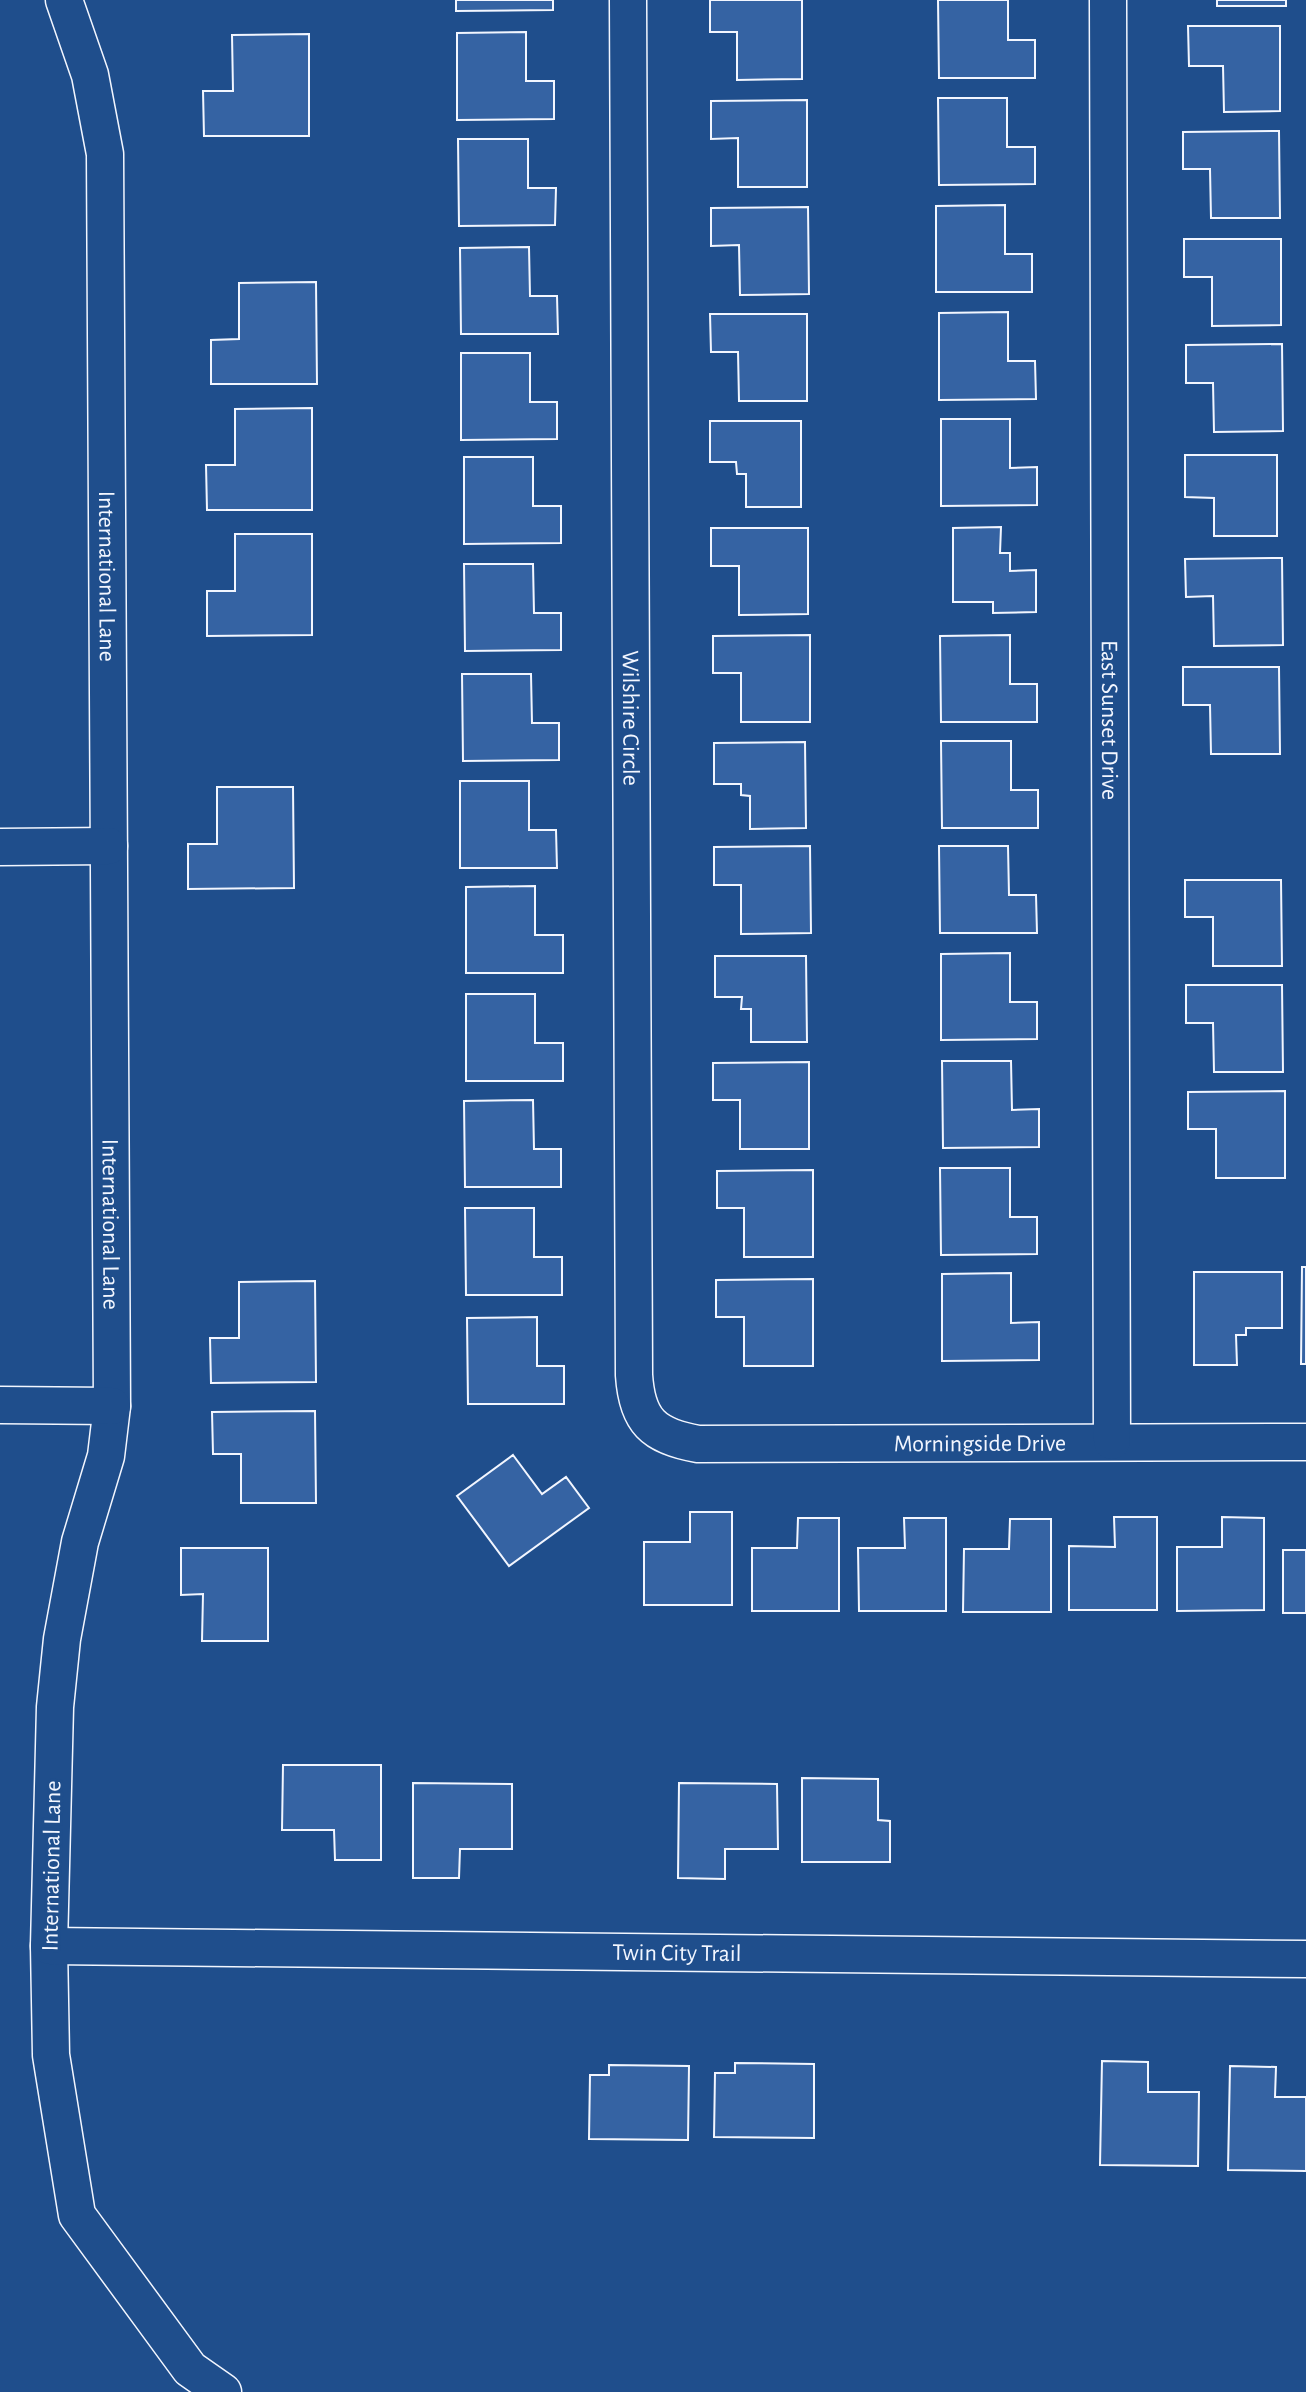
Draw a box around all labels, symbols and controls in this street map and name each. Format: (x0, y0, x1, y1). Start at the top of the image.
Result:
street label: International Lane (94, 491, 119, 662)
street label: East Sunset Drive (1097, 640, 1121, 800)
street label: Wilshire Circle (618, 650, 642, 786)
street label: International Lane (98, 1139, 122, 1310)
street label: Morningside Drive (894, 1432, 1066, 1456)
street label: International Lane (39, 1780, 65, 1952)
street label: Twin City Trail (612, 1941, 742, 1966)

